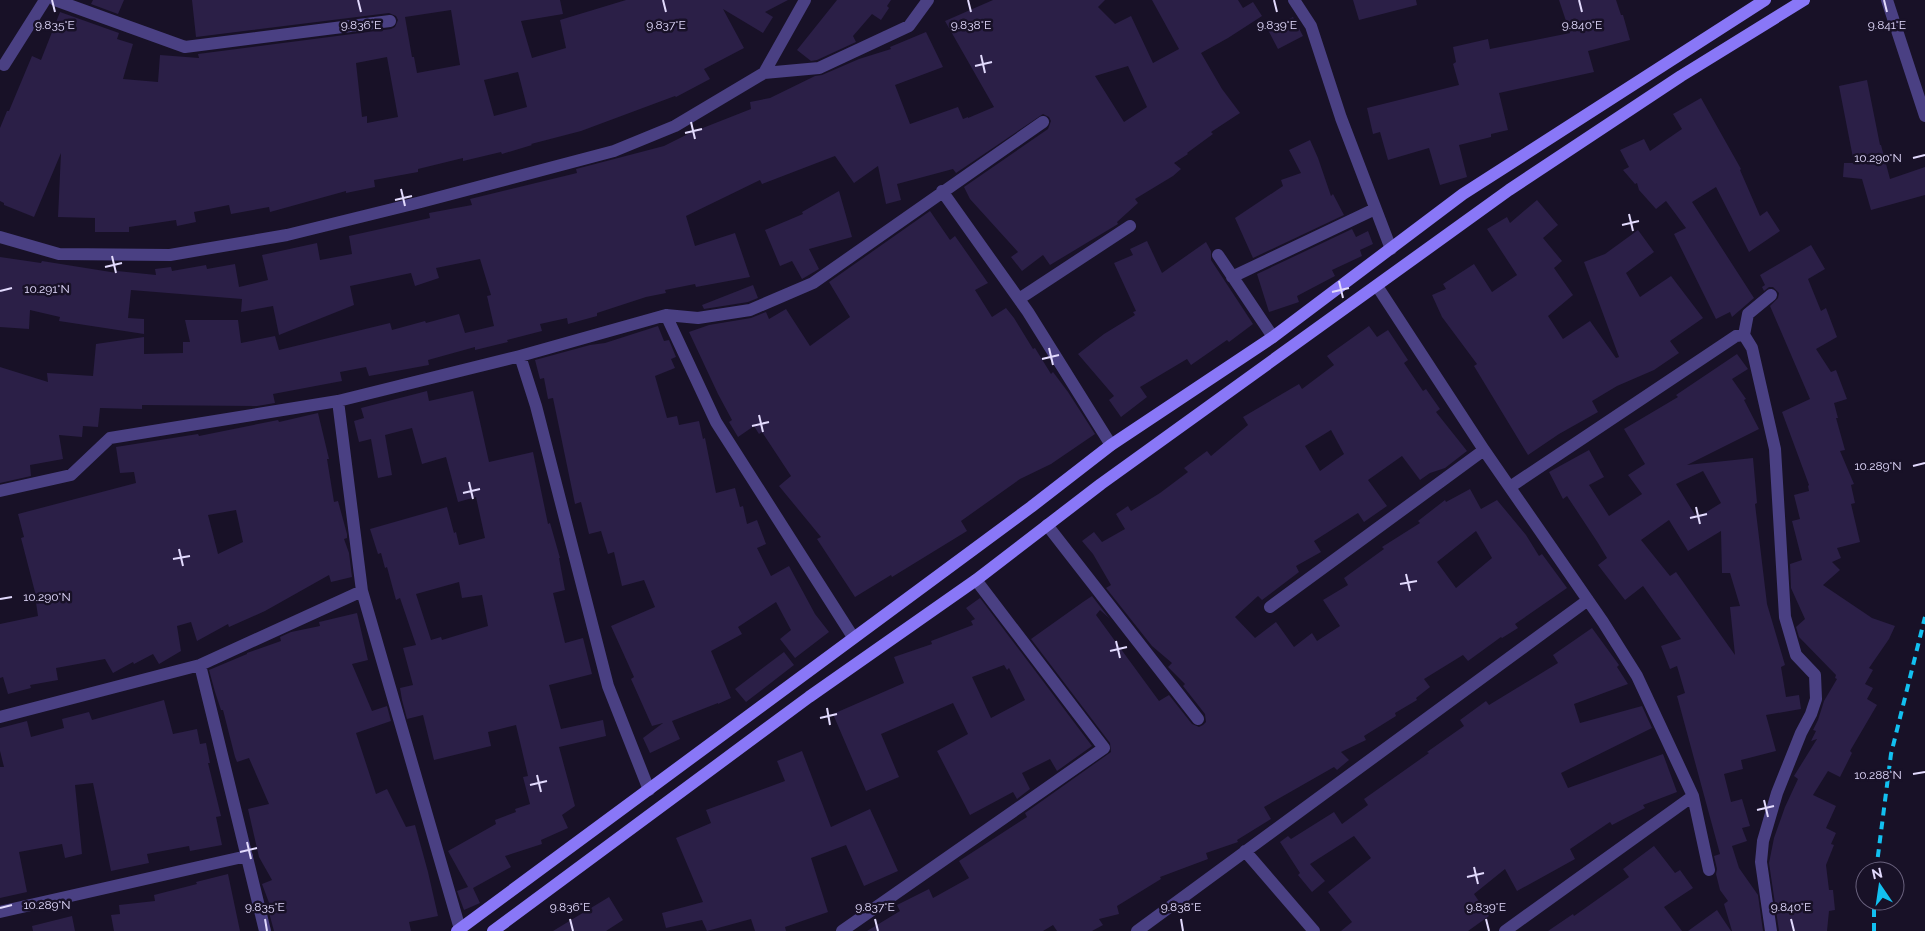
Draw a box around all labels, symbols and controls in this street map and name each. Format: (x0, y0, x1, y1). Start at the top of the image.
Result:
text: 9.835°E (35, 18, 75, 32)
text: 9.836°E (341, 18, 381, 32)
text: 9.837°E (646, 18, 686, 32)
text: 9.838°E (951, 18, 991, 32)
text: 9.839°E (1257, 18, 1297, 32)
text: 9.840°E (1562, 18, 1602, 32)
text: 9.841°E (1868, 18, 1906, 32)
text: 10.290°N (1854, 151, 1902, 165)
text: 10.291°N (24, 282, 70, 296)
text: 10.289°N (1854, 459, 1902, 473)
text: 10.290°N (23, 590, 71, 604)
text: 10.288°N (1854, 768, 1902, 782)
north arrow (1855, 861, 1905, 911)
text: N (1870, 864, 1884, 882)
text: 10.289°N (23, 898, 71, 912)
text: 9.835°E (245, 900, 285, 914)
text: 9.836°E (550, 900, 590, 914)
text: 9.837°E (855, 900, 895, 914)
text: 9.838°E (1161, 900, 1201, 914)
text: 9.839°E (1466, 900, 1506, 914)
text: 9.840°E (1771, 900, 1811, 914)

